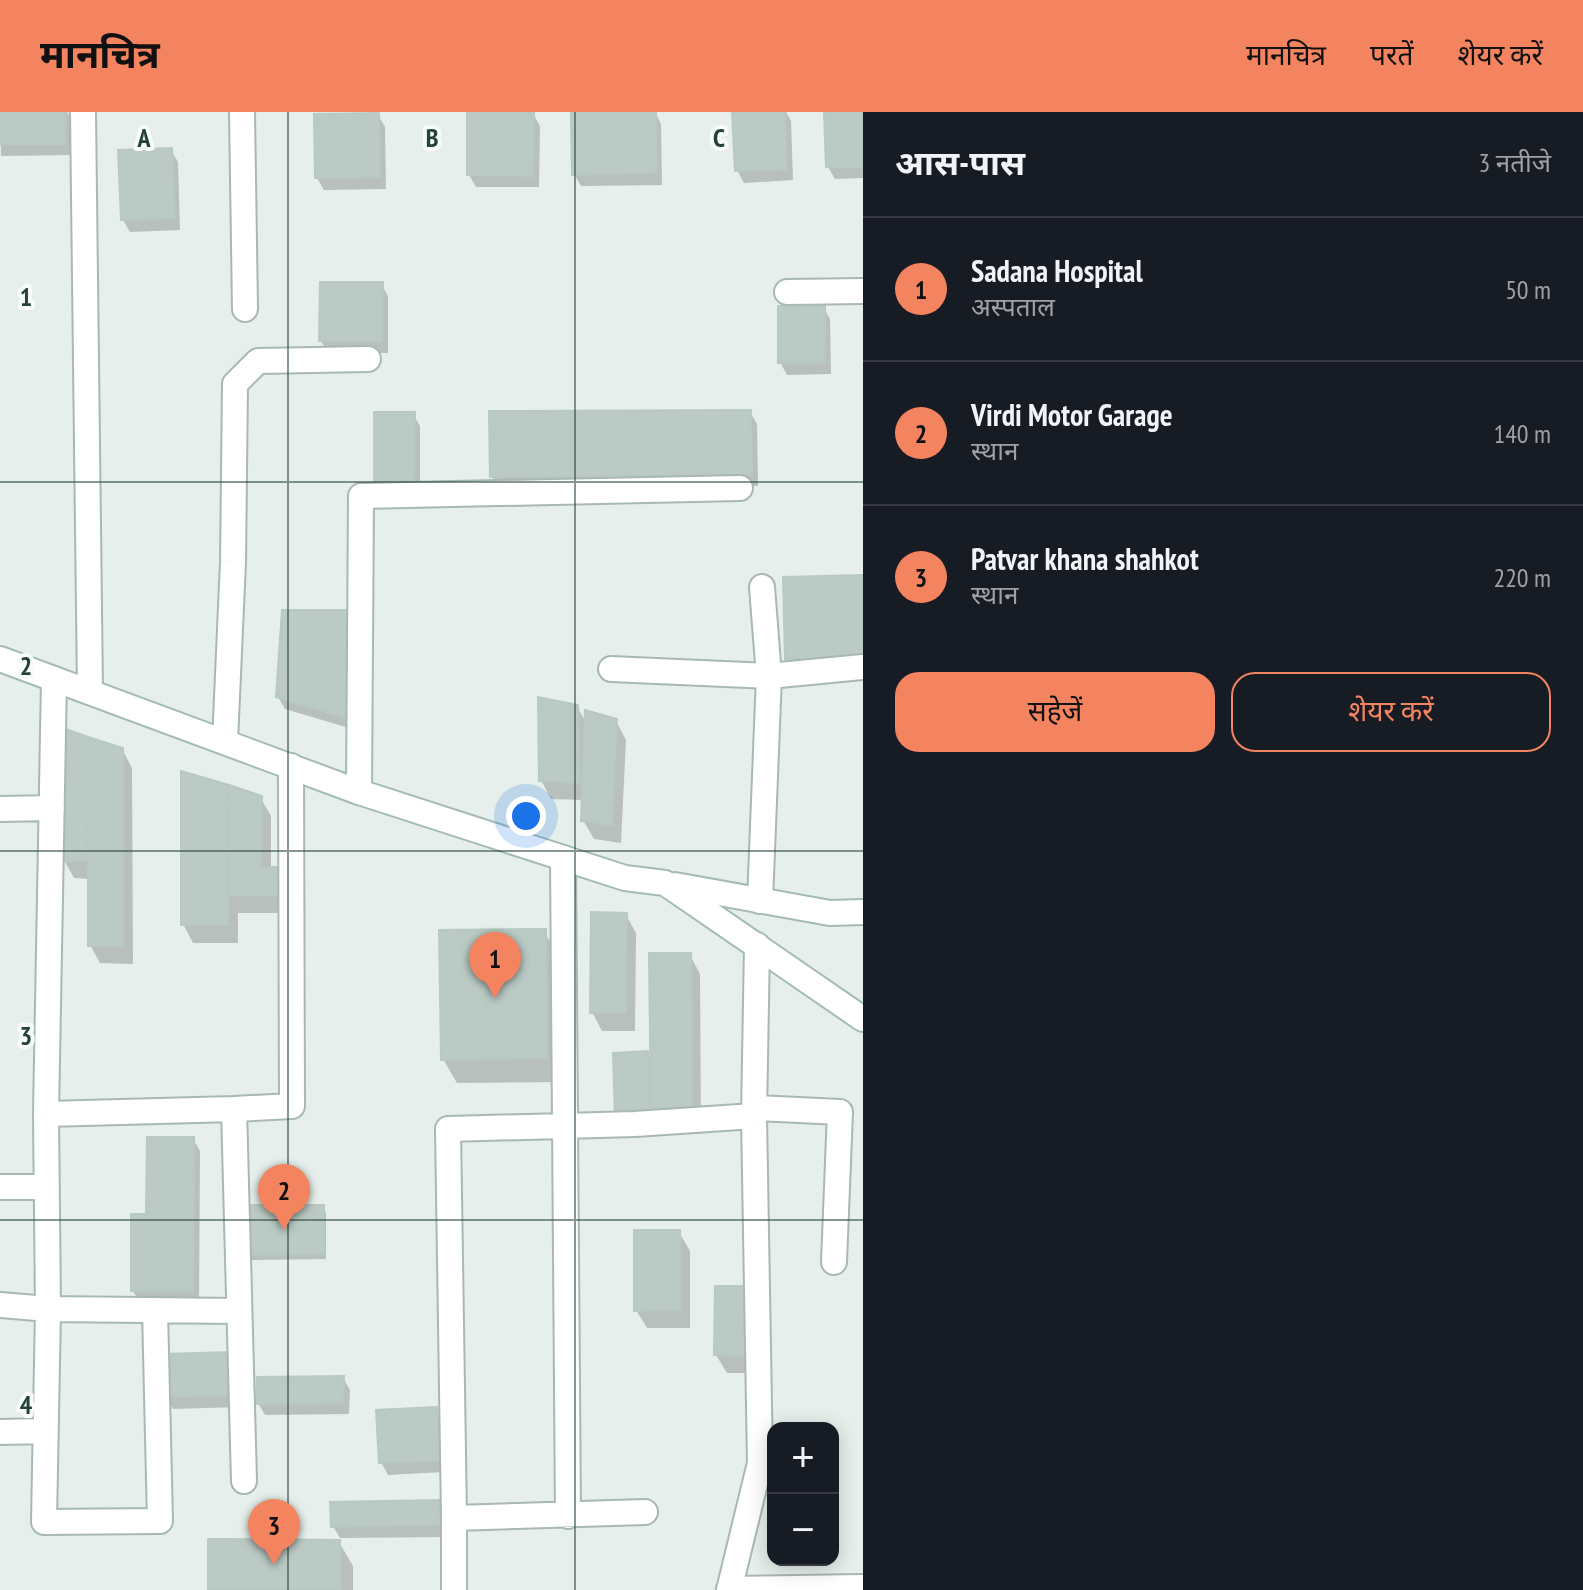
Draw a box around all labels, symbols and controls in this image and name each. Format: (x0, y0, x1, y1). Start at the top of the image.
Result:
text: मानचित्र (40, 29, 160, 78)
text: मानचित्र (1246, 36, 1326, 73)
text: परतें (1370, 36, 1413, 73)
text: शेयर करें (1457, 36, 1543, 73)
text: A (136, 121, 151, 154)
text: B (426, 121, 439, 154)
text: C (713, 121, 725, 154)
text: आस-पास (895, 140, 1025, 184)
text: 3 नतीजे (1479, 146, 1551, 179)
text: Sadana Hospital (971, 251, 1143, 290)
text: 1 (915, 273, 927, 306)
text: 50 m (1505, 273, 1551, 306)
text: 1 (20, 280, 32, 313)
text: अस्पताल (971, 290, 1055, 323)
text: Virdi Motor Garage (971, 395, 1173, 434)
text: 2 (915, 417, 927, 450)
text: 140 m (1493, 417, 1551, 450)
text: स्थान (971, 434, 1018, 467)
text: Patvar khana shahkot (971, 539, 1199, 578)
text: 3 (915, 561, 927, 594)
text: 220 m (1493, 561, 1551, 594)
text: स्थान (971, 578, 1018, 611)
text: 2 (20, 649, 32, 682)
button: सहेजें (895, 672, 1215, 752)
button: शेयर करें (1231, 672, 1551, 752)
your location (506, 796, 546, 836)
pin: 1 (469, 932, 521, 998)
text: 3 (20, 1019, 32, 1052)
pin: 2 (258, 1164, 310, 1230)
text: 4 (20, 1388, 33, 1421)
map controls (767, 1422, 839, 1566)
button: + (767, 1422, 839, 1494)
button: − (767, 1494, 839, 1566)
pin: 3 (248, 1499, 300, 1565)

